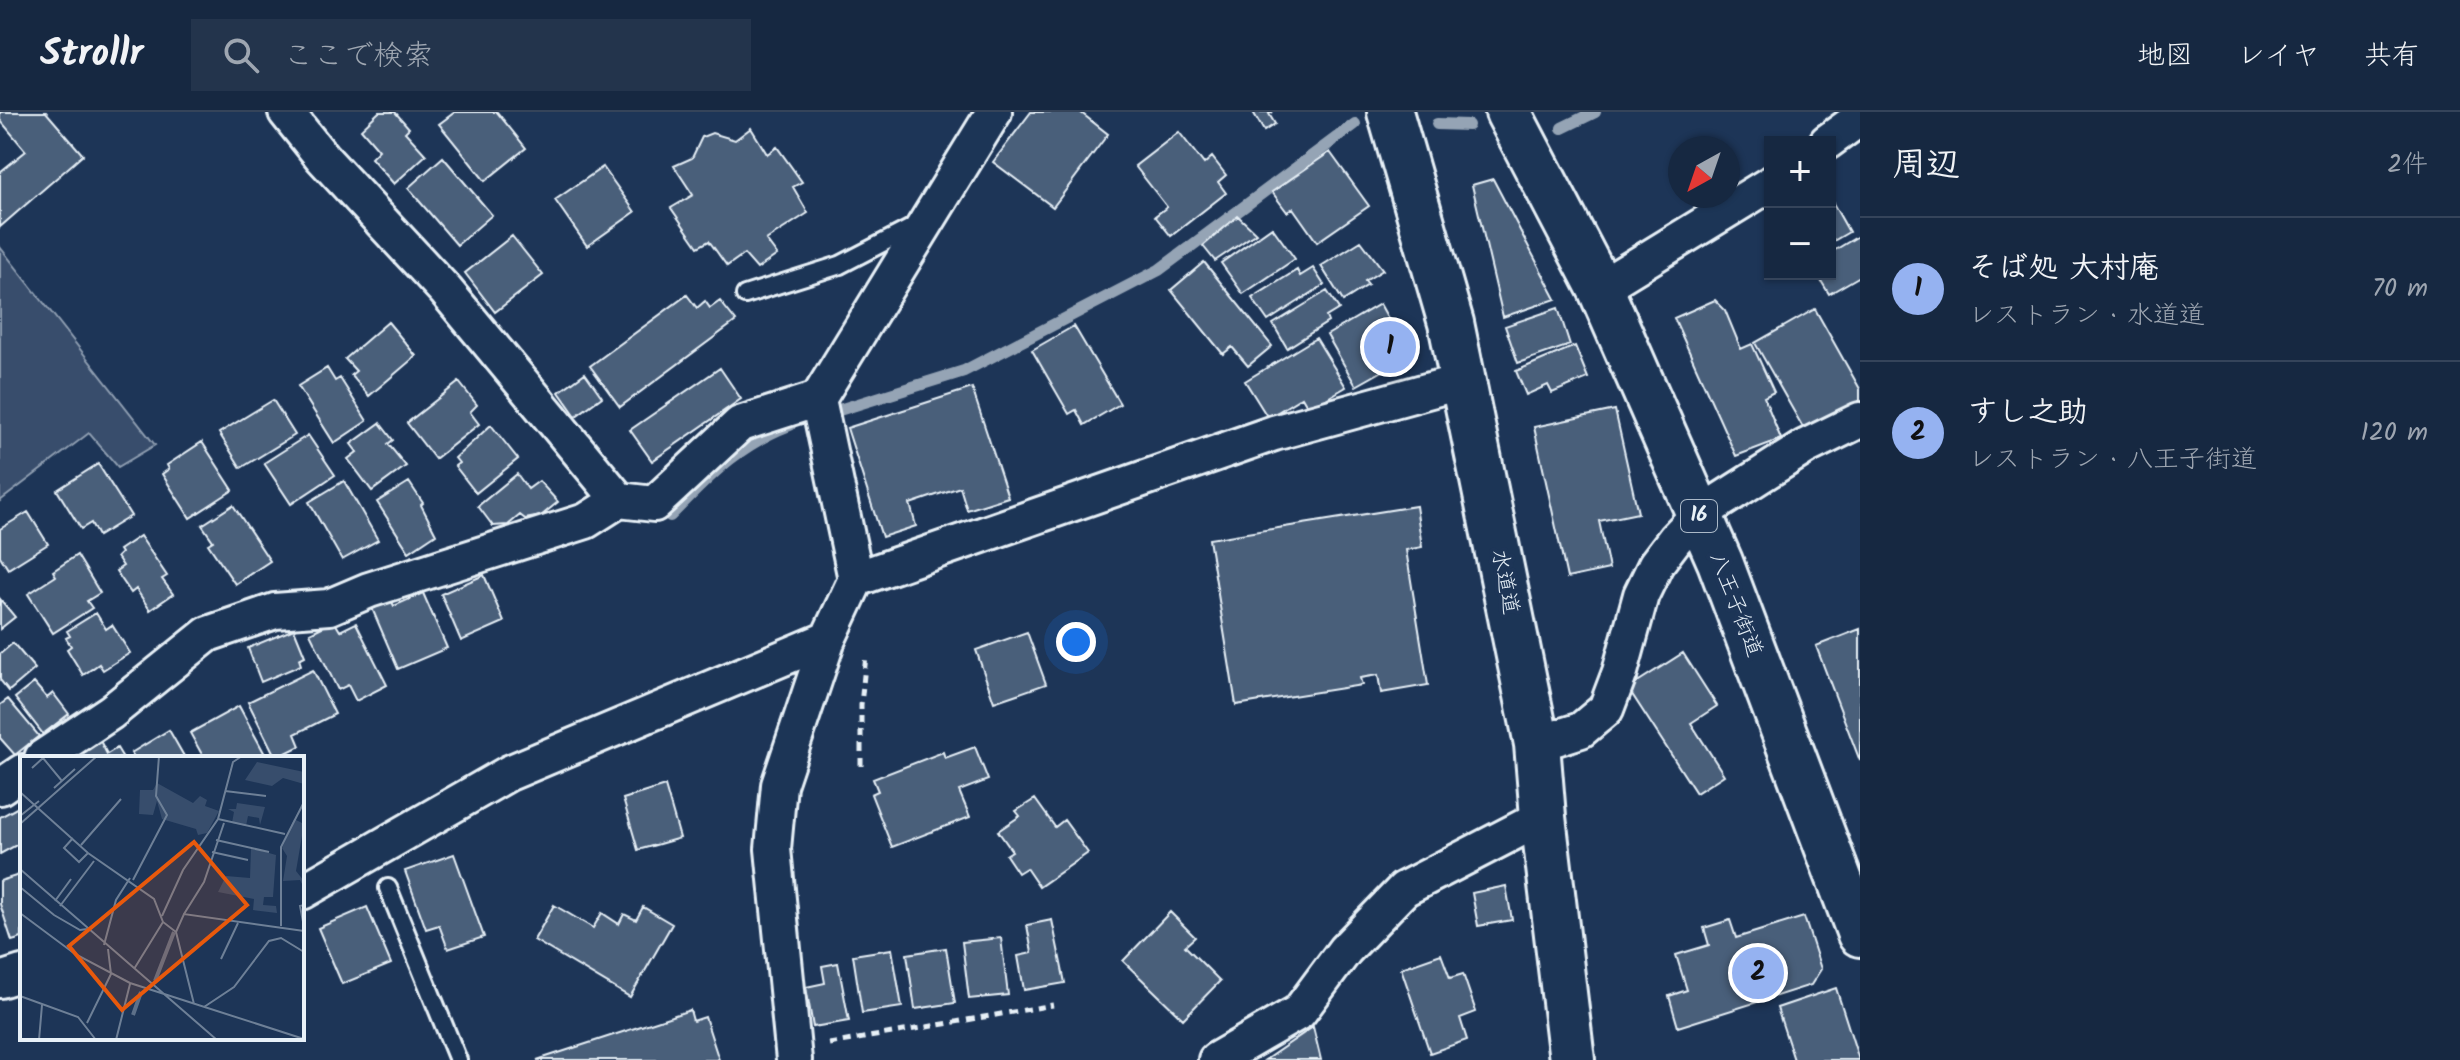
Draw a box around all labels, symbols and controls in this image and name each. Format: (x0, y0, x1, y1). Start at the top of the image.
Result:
search box (191, 19, 751, 91)
text: Strollr (40, 25, 143, 85)
icon: search (219, 33, 263, 77)
text: ここで検索 (283, 33, 433, 81)
text: 地図 (2137, 34, 2193, 79)
text: レイヤ (2237, 34, 2320, 79)
text: 共有 (2364, 34, 2420, 79)
north arrow (1668, 136, 1740, 208)
map controls (1764, 136, 1836, 280)
button: + (1764, 136, 1836, 208)
text: 周辺 (1892, 139, 1960, 193)
text: 2件 (2387, 144, 2428, 186)
button: − (1764, 208, 1836, 280)
text: そば処 大村庵 (1968, 245, 2160, 293)
text: 1 (1914, 268, 1922, 310)
text: 70 m (2372, 268, 2428, 310)
text: レストラン · 水道道 (1968, 295, 2205, 337)
pin: 1 (1364, 317, 1416, 377)
text: すし之助 (1968, 389, 2088, 437)
text: 2 (1910, 412, 1926, 454)
text: 120 m (2361, 412, 2428, 454)
text: レストラン · 八王子街道 (1968, 439, 2257, 481)
road number: 16 (1681, 500, 1717, 532)
street label: 水道道 (1481, 546, 1527, 618)
street label: 八王子街道 (1699, 547, 1771, 663)
your location (1056, 622, 1096, 662)
inset map (20, 756, 304, 1040)
pin: 2 (1732, 943, 1784, 1003)

